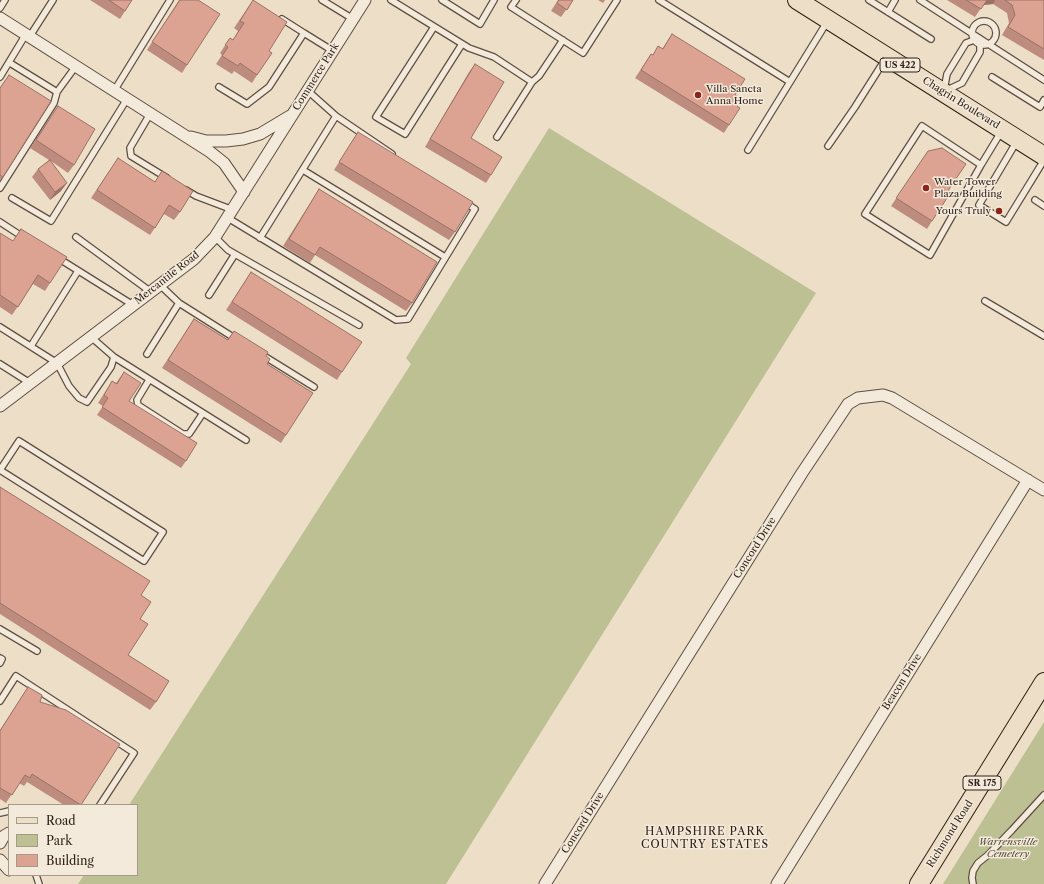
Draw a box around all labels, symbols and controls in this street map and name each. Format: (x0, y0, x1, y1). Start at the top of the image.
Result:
street label: Commerce Park (290, 41, 342, 113)
road number: US 422 (880, 58, 920, 72)
street label: Chagrin Boulevard (920, 74, 1002, 132)
place label: Villa Sancta Anna Home (706, 83, 763, 106)
marker: Villa Sancta Anna Home (693, 90, 703, 100)
place label: Water Tower Plaza Building (934, 176, 1002, 200)
marker: Water Tower Plaza Building (921, 183, 931, 193)
place label: Yours Truly (936, 205, 991, 217)
marker: Yours Truly (994, 206, 1004, 216)
street label: Mercantile Road (132, 249, 202, 307)
street label: Concord Drive (731, 515, 779, 581)
street label: Beacon Drive (880, 652, 924, 712)
road number: SR 175 (963, 776, 1001, 790)
street label: Concord Drive (559, 790, 607, 856)
street label: Richmond Road (924, 798, 976, 870)
legend (8, 804, 138, 876)
text: Road (46, 813, 76, 828)
district label: HAMPSHIRE PARK COUNTRY ESTATES (641, 825, 769, 851)
text: Park (46, 833, 72, 848)
park label: Warrensville Cemetery (979, 836, 1037, 860)
text: Building (46, 853, 94, 868)

